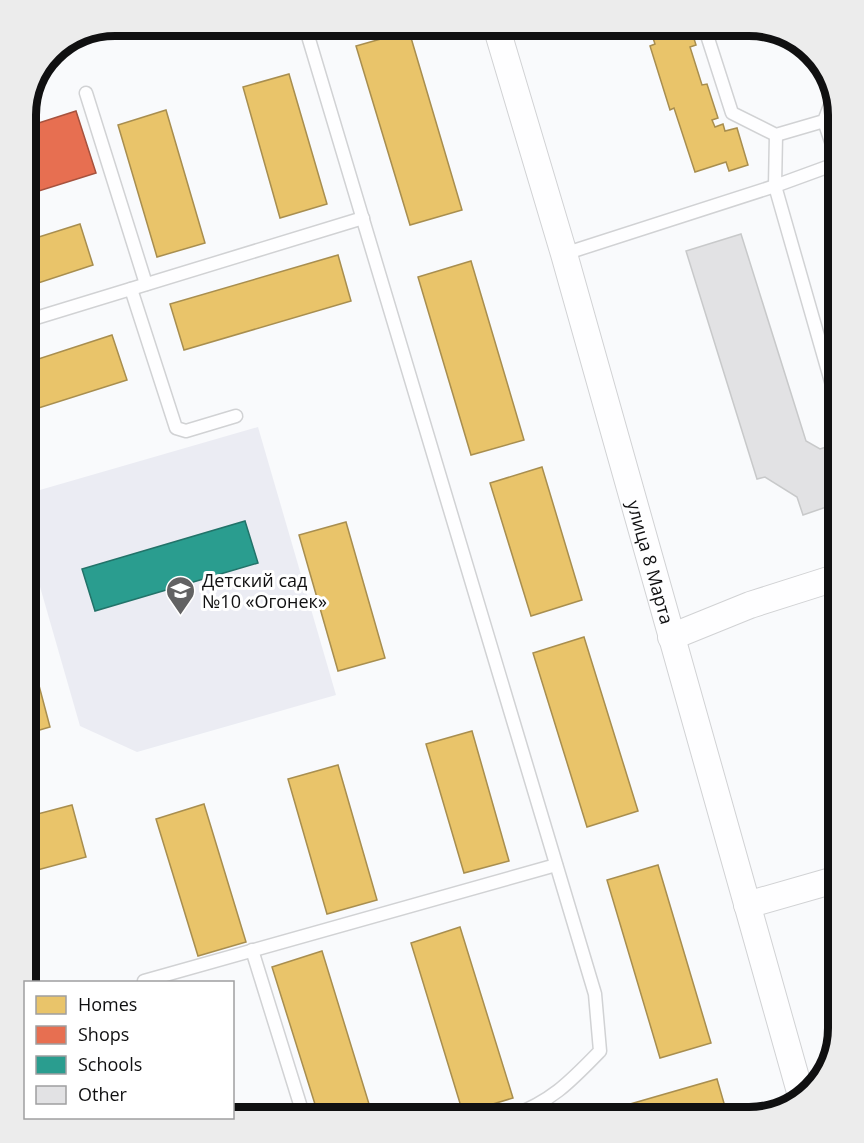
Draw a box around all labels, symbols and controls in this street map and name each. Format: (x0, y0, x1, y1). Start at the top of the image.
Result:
street label: улица 8 Марта (622, 497, 680, 627)
place label: Детский сад №10 «Огонек» (202, 568, 327, 613)
school or university icon: Детский сад №10 «Огонек» (165, 574, 197, 616)
legend (24, 981, 234, 1119)
text: Homes (78, 992, 137, 1016)
text: Shops (78, 1022, 129, 1046)
text: Schools (78, 1052, 142, 1076)
text: Other (78, 1082, 128, 1106)

